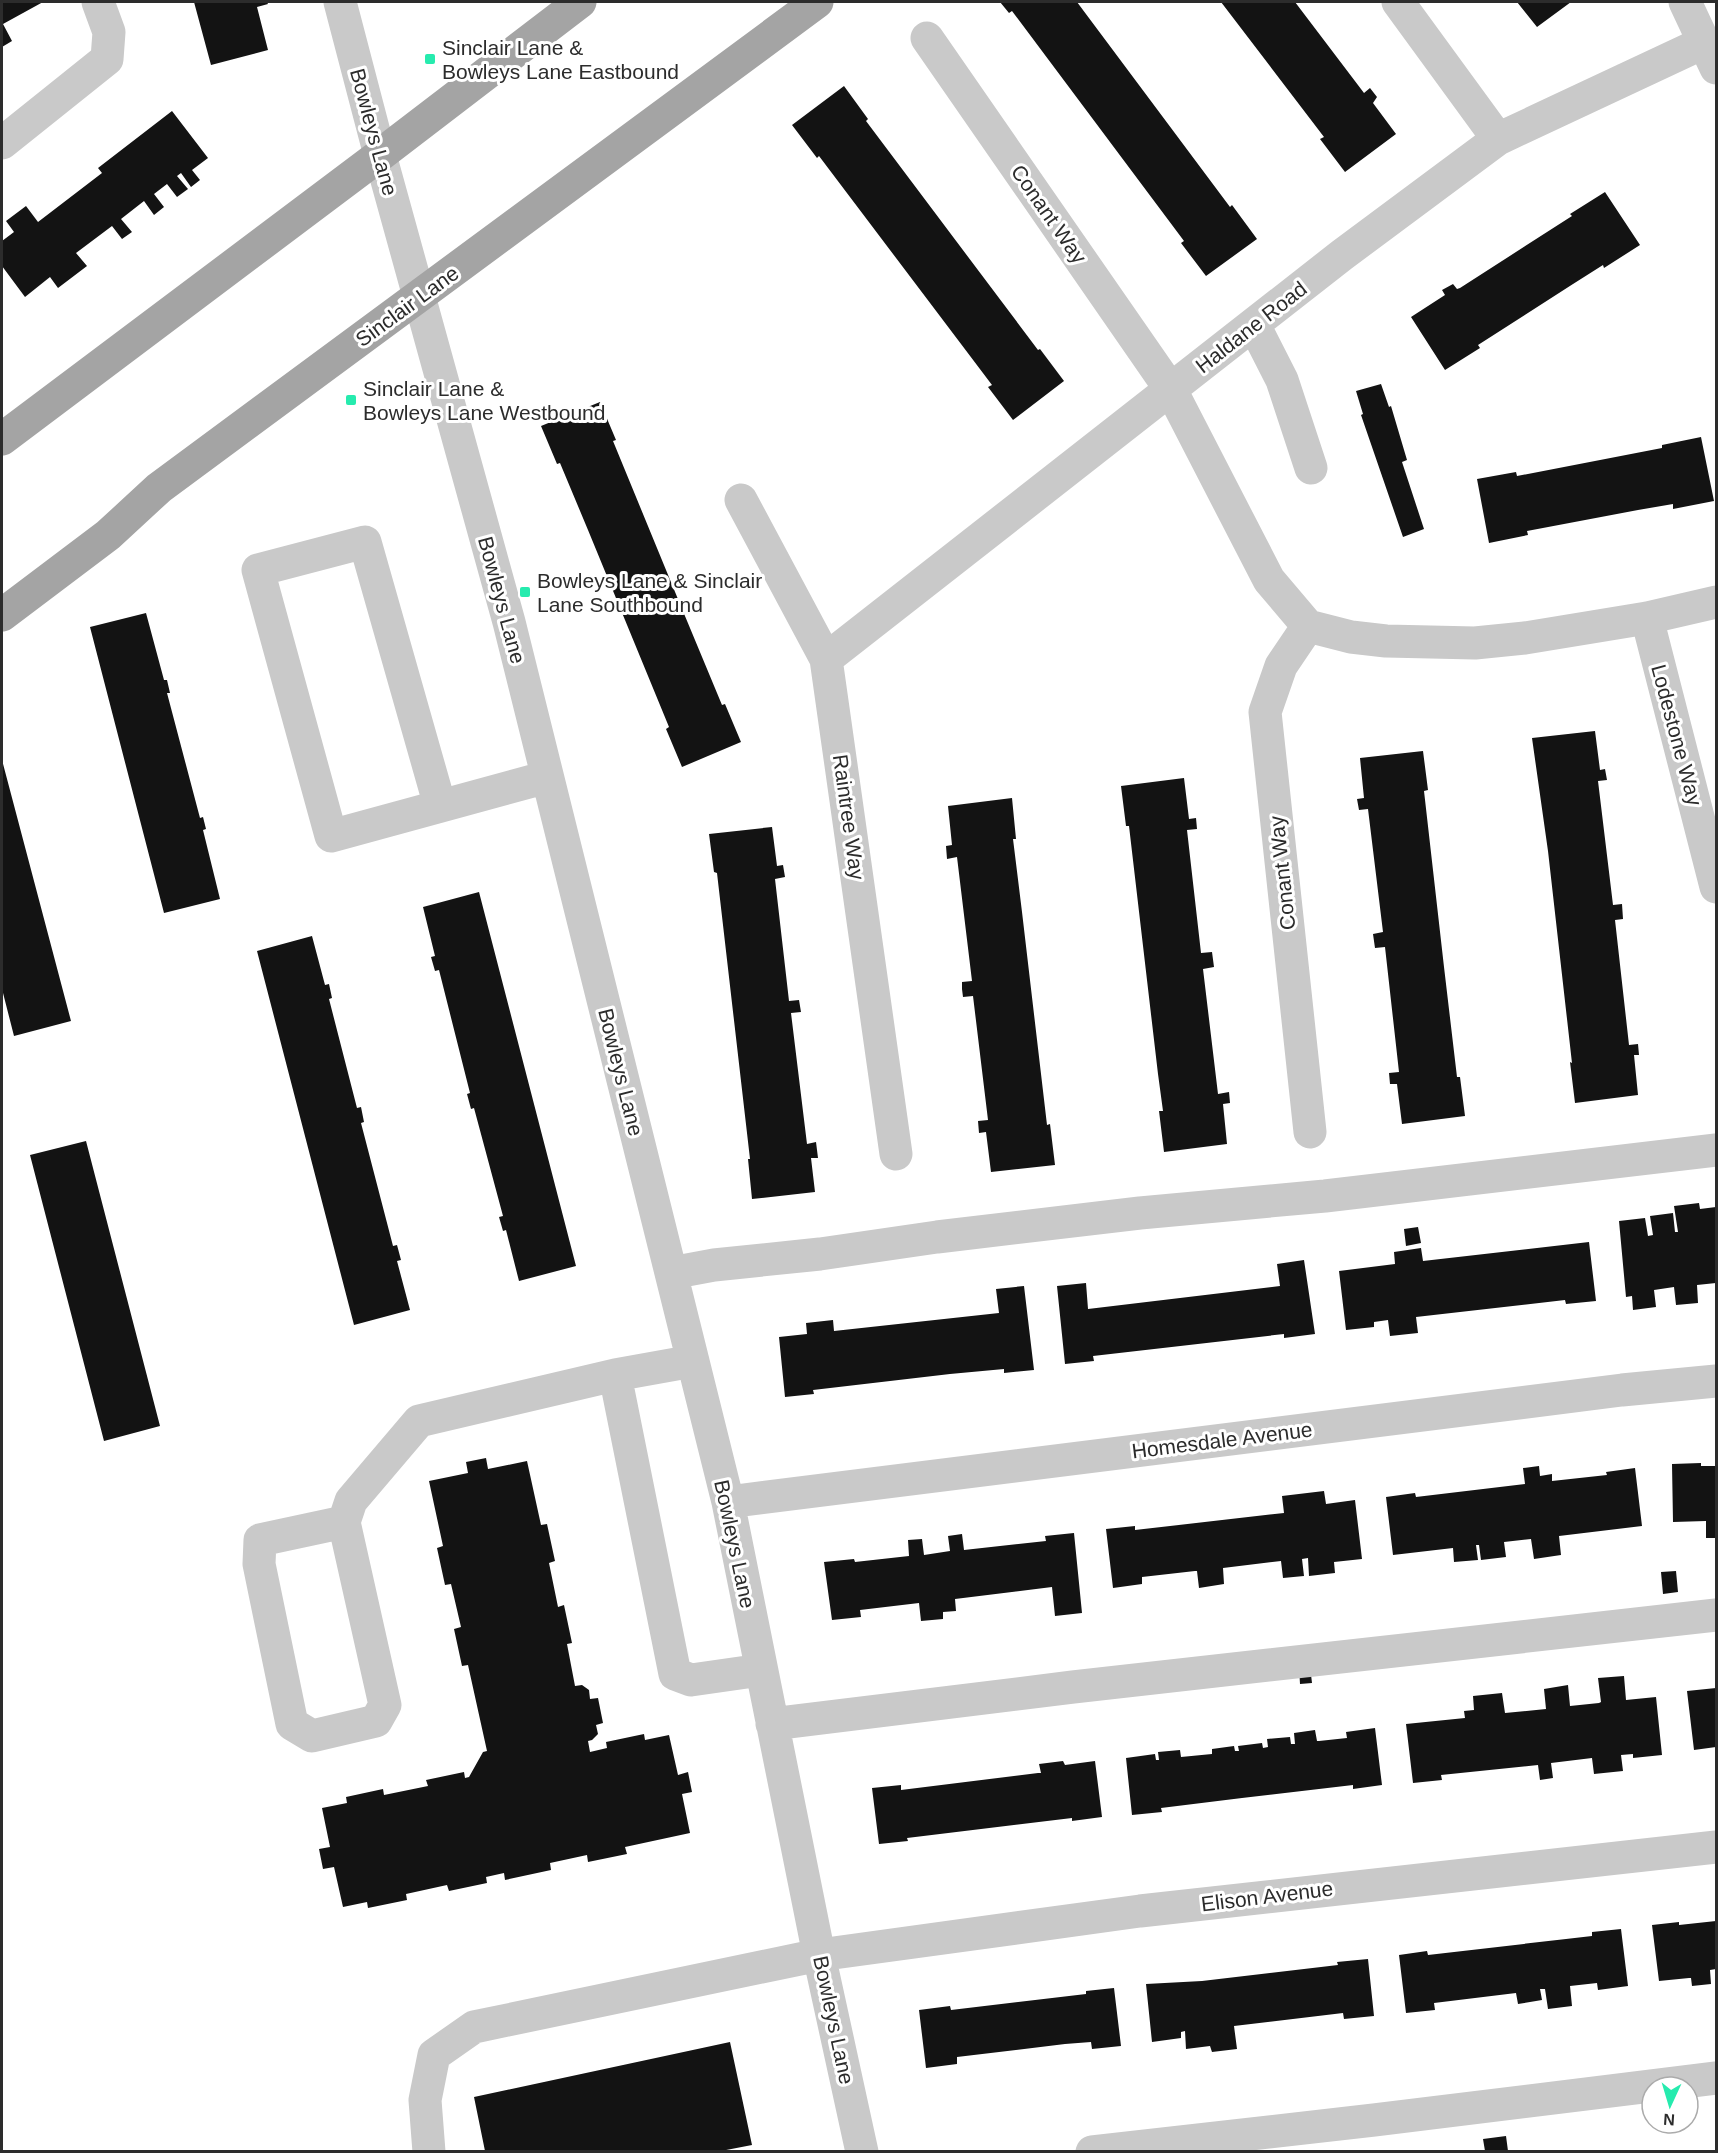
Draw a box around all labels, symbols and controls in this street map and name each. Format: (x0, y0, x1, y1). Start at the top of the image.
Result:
place label: Sinclair Lane & Bowleys Lane Eastbound (442, 36, 679, 83)
marker: Sinclair Lane & Bowleys Lane Eastbound (423, 52, 437, 66)
street label: Bowleys Lane (346, 66, 402, 198)
street label: Conant Way (1007, 160, 1092, 268)
street label: Sinclair Lane (351, 261, 463, 351)
street label: Haldane Road (1191, 277, 1311, 377)
place label: Sinclair Lane & Bowleys Lane Westbound (363, 377, 605, 424)
marker: Sinclair Lane & Bowleys Lane Westbound (344, 393, 358, 407)
street label: Bowleys Lane (474, 534, 530, 666)
place label: Bowleys Lane & Sinclair Lane Southbound (537, 569, 762, 616)
marker: Bowleys Lane & Sinclair Lane Southbound (518, 585, 532, 599)
street label: Lodestone Way (1647, 662, 1707, 809)
street label: Raintree Way (829, 753, 869, 882)
street label: Conant Way (1265, 814, 1299, 931)
street label: Bowleys Lane (594, 1006, 648, 1138)
street label: Homesdale Avenue (1130, 1418, 1314, 1462)
street label: Bowleys Lane (710, 1478, 760, 1610)
street label: Elison Avenue (1200, 1876, 1334, 1916)
street label: Bowleys Lane (809, 1954, 859, 2086)
north arrow (1640, 2075, 1700, 2135)
text: N (1663, 2111, 1675, 2128)

